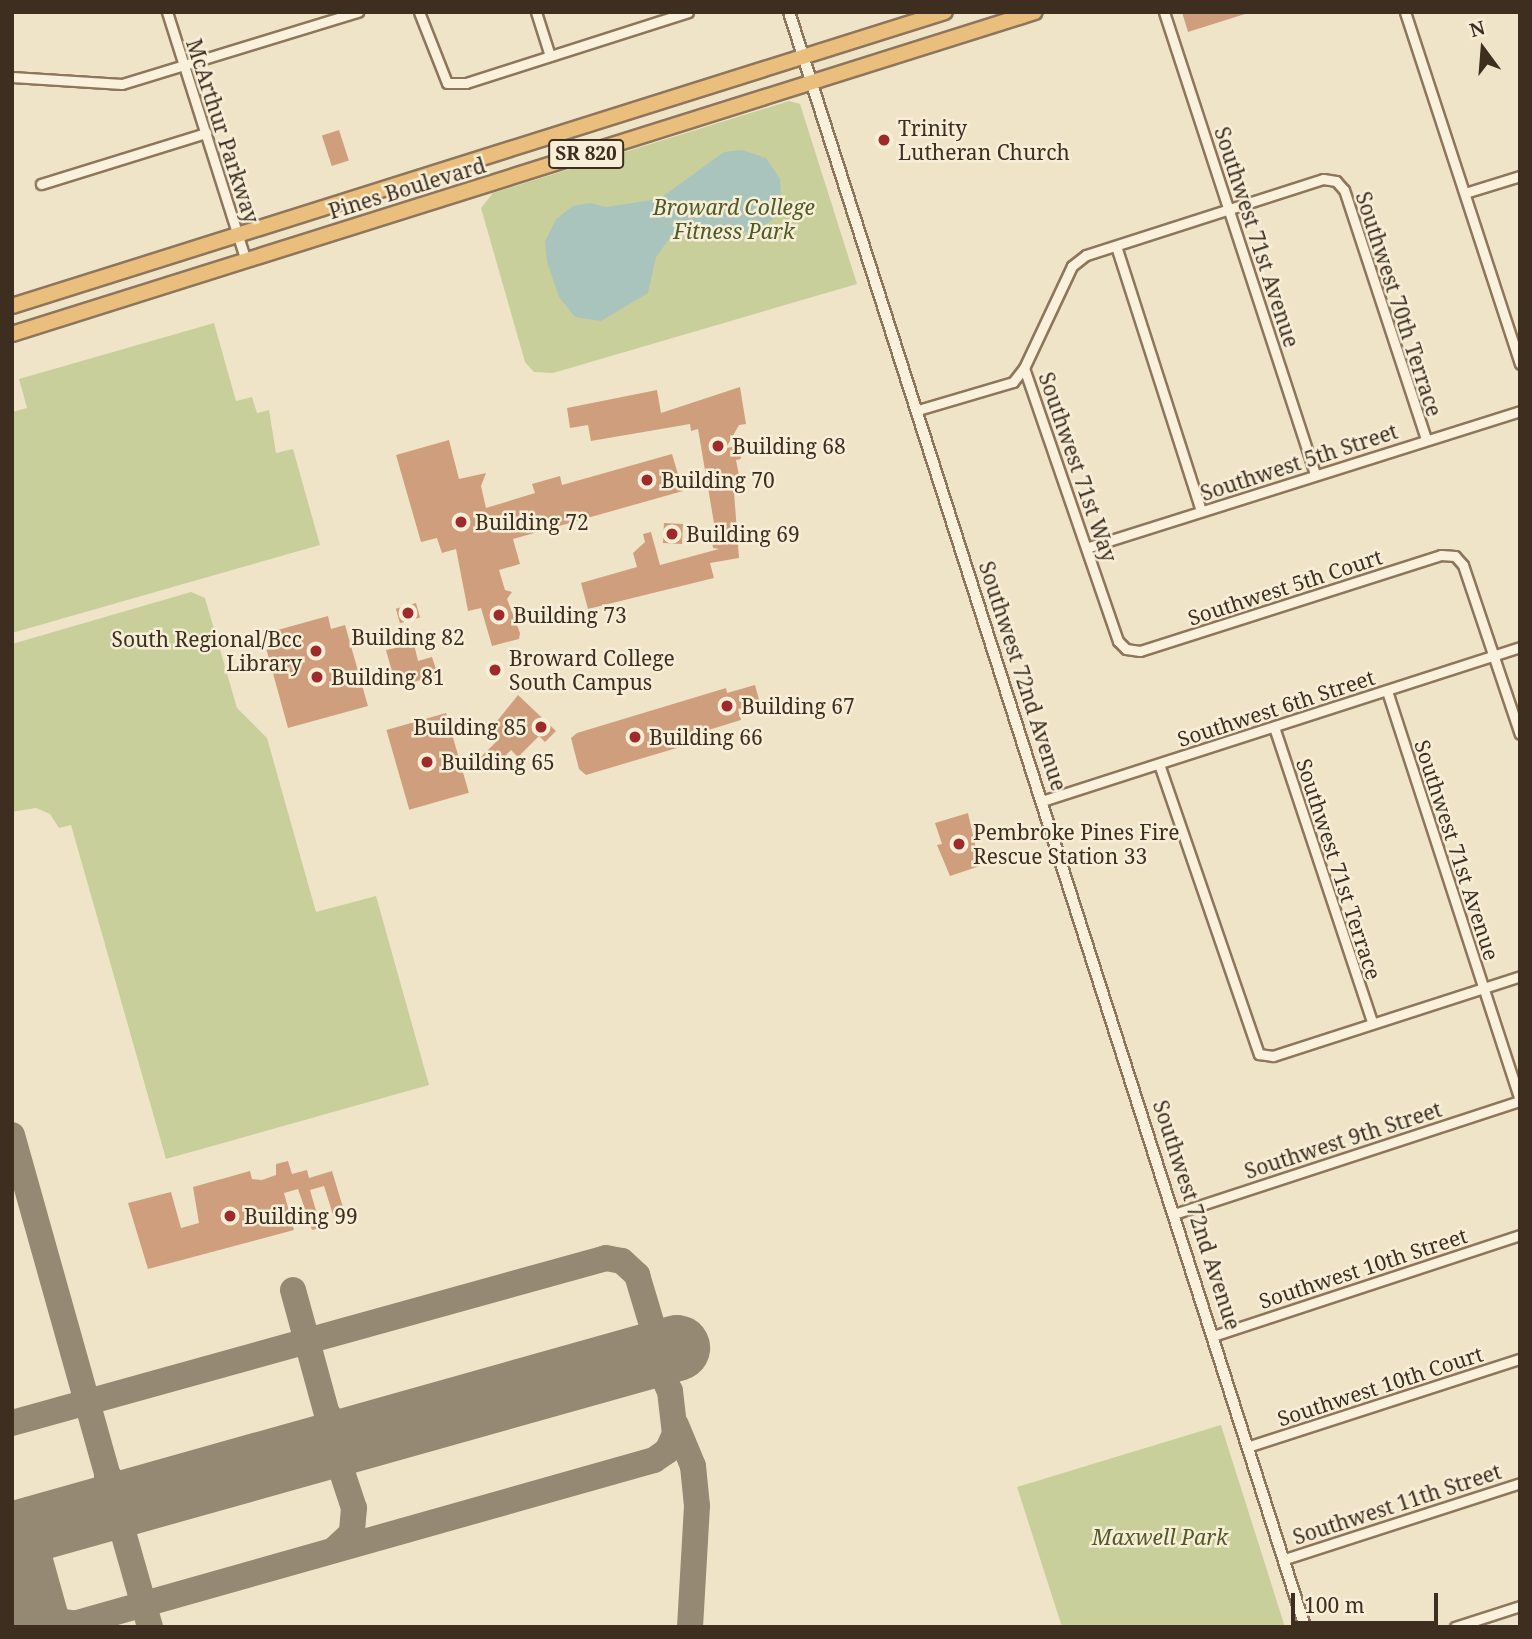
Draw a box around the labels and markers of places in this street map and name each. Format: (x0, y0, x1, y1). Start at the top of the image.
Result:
place label: Trinity Lutheran Church (898, 115, 1070, 165)
marker: Trinity Lutheran Church (876, 132, 892, 148)
place label: Building 68 (732, 433, 846, 459)
marker: Building 68 (710, 438, 726, 454)
place label: Building 70 (661, 467, 775, 493)
marker: Building 70 (639, 472, 655, 488)
place label: Building 72 (475, 509, 589, 535)
marker: Building 72 (453, 514, 469, 530)
place label: Building 69 (686, 521, 800, 547)
marker: Building 69 (664, 526, 680, 542)
place label: Building 73 (513, 602, 627, 628)
marker: Building 82 (400, 605, 416, 621)
marker: Building 73 (491, 607, 507, 623)
place label: Building 82 (351, 624, 465, 650)
place label: South Regional/Bcc Library (111, 626, 302, 676)
marker: South Regional/Bcc Library (308, 643, 324, 659)
place label: Broward College South Campus (509, 645, 675, 695)
marker: Broward College South Campus (487, 662, 503, 678)
place label: Building 81 (331, 664, 445, 690)
marker: Building 81 (309, 669, 325, 685)
place label: Building 67 (741, 693, 855, 719)
marker: Building 67 (719, 698, 735, 714)
place label: Building 85 (413, 714, 527, 740)
marker: Building 85 (533, 719, 549, 735)
place label: Building 66 (649, 724, 763, 750)
marker: Building 66 (627, 729, 643, 745)
place label: Building 65 (441, 749, 555, 775)
marker: Building 65 (419, 754, 435, 770)
place label: Pembroke Pines Fire Rescue Station 33 (973, 819, 1180, 869)
marker: Pembroke Pines Fire Rescue Station 33 (951, 836, 967, 852)
place label: Building 99 (244, 1203, 358, 1229)
marker: Building 99 (222, 1208, 238, 1224)

